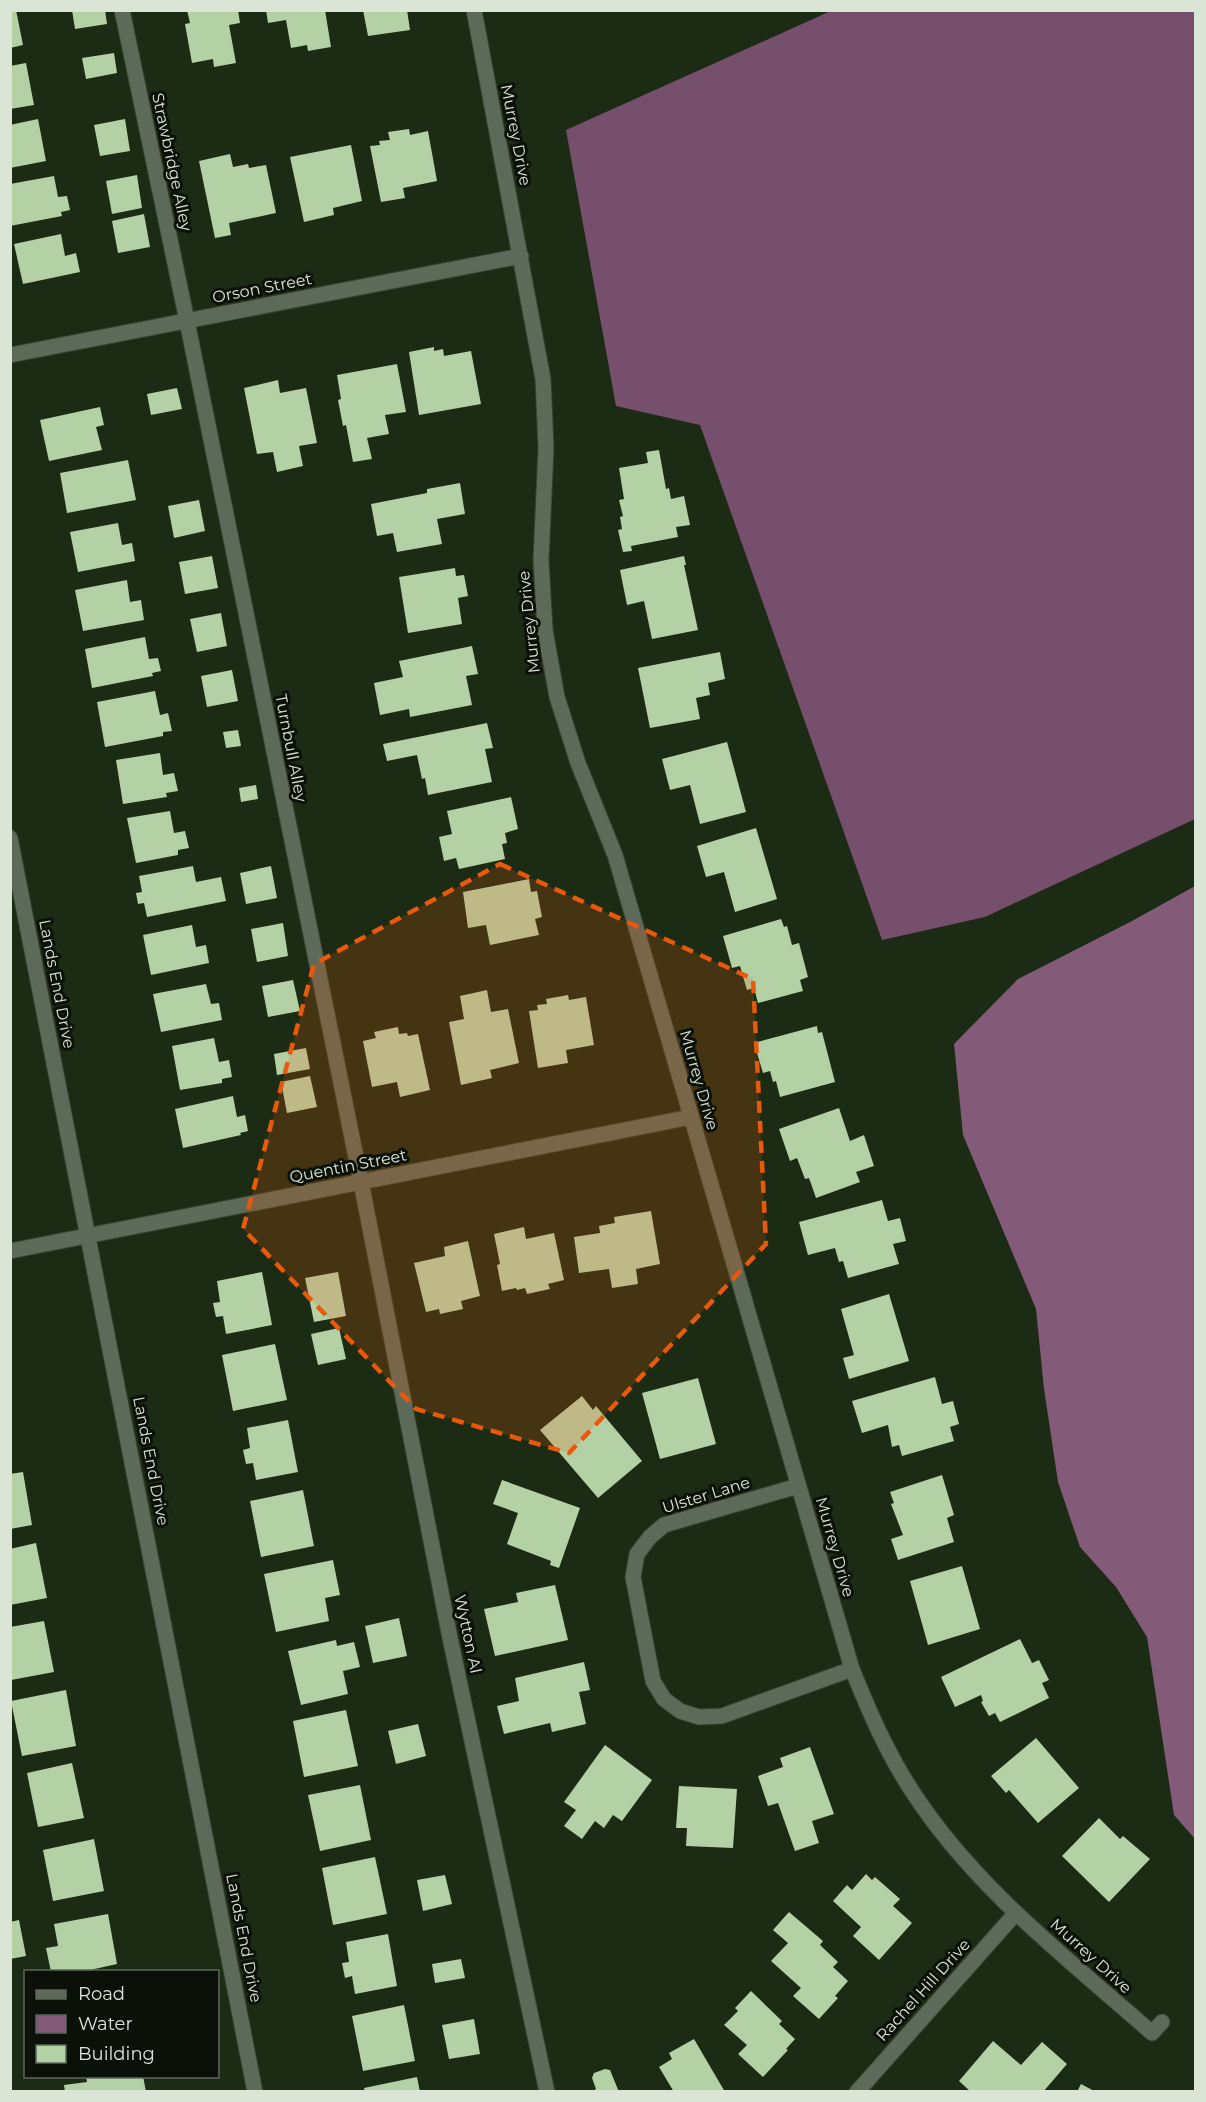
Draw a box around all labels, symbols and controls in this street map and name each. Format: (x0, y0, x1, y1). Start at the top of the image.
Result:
street label: Murrey Drive (497, 83, 535, 187)
street label: Strawbridge Alley (148, 91, 196, 233)
street label: Orson Street (211, 269, 314, 307)
street label: Murrey Drive (514, 570, 544, 674)
street label: Turnbull Alley (271, 692, 311, 804)
street label: Lands End Drive (35, 918, 79, 1050)
street label: Murrey Drive (676, 1028, 722, 1132)
street label: Quentin Street (288, 1145, 409, 1187)
street label: Lands End Drive (129, 1395, 173, 1527)
street label: Ulster Lane (660, 1473, 752, 1517)
street label: Murrey Drive (812, 1495, 858, 1599)
street label: Wytton Al (450, 1593, 486, 1675)
street label: Lands End Drive (222, 1872, 266, 2004)
street label: Murrey Drive (1046, 1915, 1136, 1997)
street label: Rachel Hill Drive (872, 1935, 974, 2045)
legend (24, 1970, 219, 2078)
text: Road (78, 1983, 125, 2005)
text: Water (78, 2013, 133, 2035)
text: Building (78, 2043, 155, 2065)

